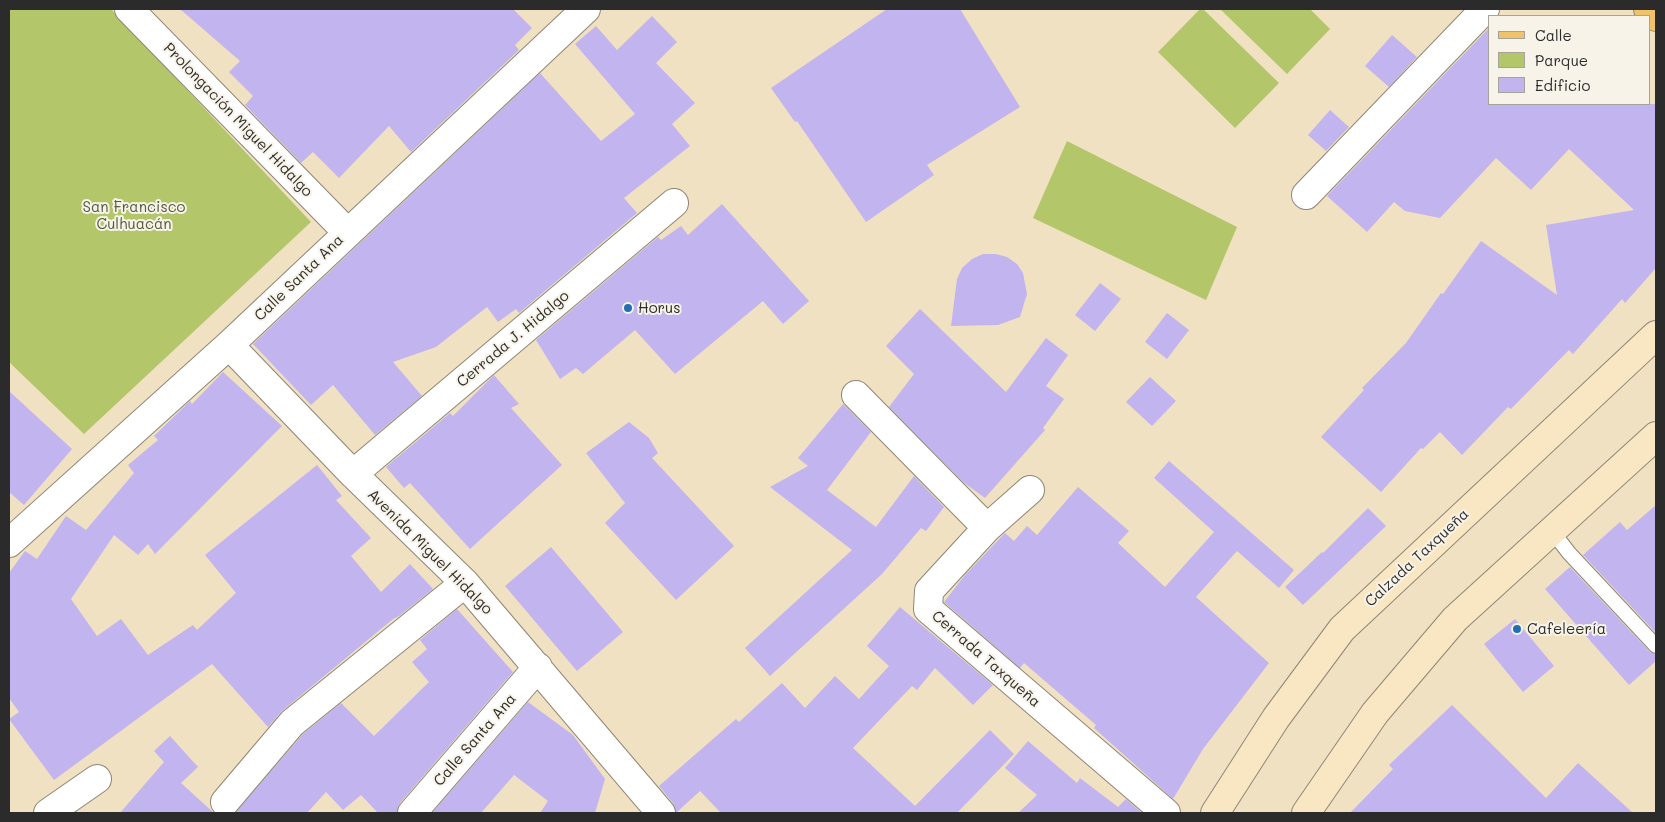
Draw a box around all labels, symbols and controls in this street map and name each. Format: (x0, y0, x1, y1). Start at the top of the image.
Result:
legend (1488, 15, 1650, 105)
text: Calle (1535, 25, 1572, 45)
street label: Prolongación Miguel Hidalgo (160, 39, 316, 201)
text: Parque (1535, 50, 1588, 70)
text: Edificio (1535, 75, 1590, 95)
park label: San Francisco Culhuacán (83, 198, 185, 233)
street label: Calle Santa Ana (251, 231, 347, 325)
street label: Cerrada J. Hidalgo (453, 287, 573, 391)
place label: Horus (638, 299, 681, 317)
marker: Horus (622, 302, 634, 314)
street label: Avenida Miguel Hidalgo (364, 486, 496, 618)
street label: Calzada Taxqueña (1361, 505, 1473, 611)
street label: Cerrada Taxqueña (928, 607, 1044, 711)
place label: Cafeleería (1527, 620, 1606, 638)
marker: Cafeleería (1511, 623, 1523, 635)
street label: Calle Santa Ana (430, 690, 520, 790)

